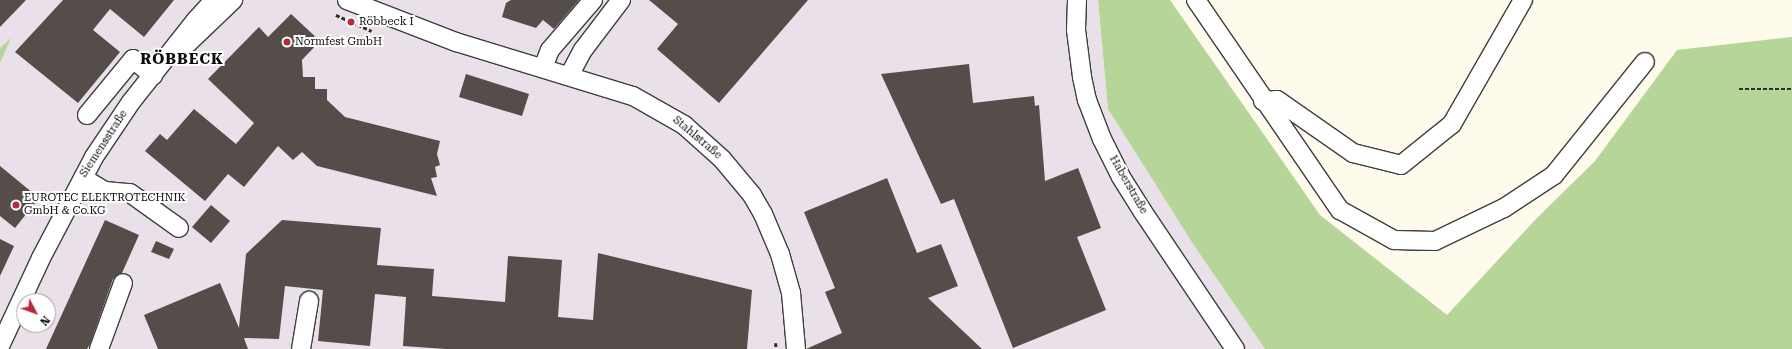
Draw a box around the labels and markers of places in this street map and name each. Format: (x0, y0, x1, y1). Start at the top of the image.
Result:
place label: Röbbeck I (359, 15, 414, 29)
marker: Röbbeck I (346, 17, 356, 27)
place label: Normfest GmbH (295, 35, 382, 49)
marker: Normfest GmbH (282, 37, 292, 47)
place label: EUROTEC ELEKTROTECHNIK GmbH & Co.KG (24, 192, 186, 218)
marker: EUROTEC ELEKTROTECHNIK GmbH & Co.KG (11, 200, 21, 210)

